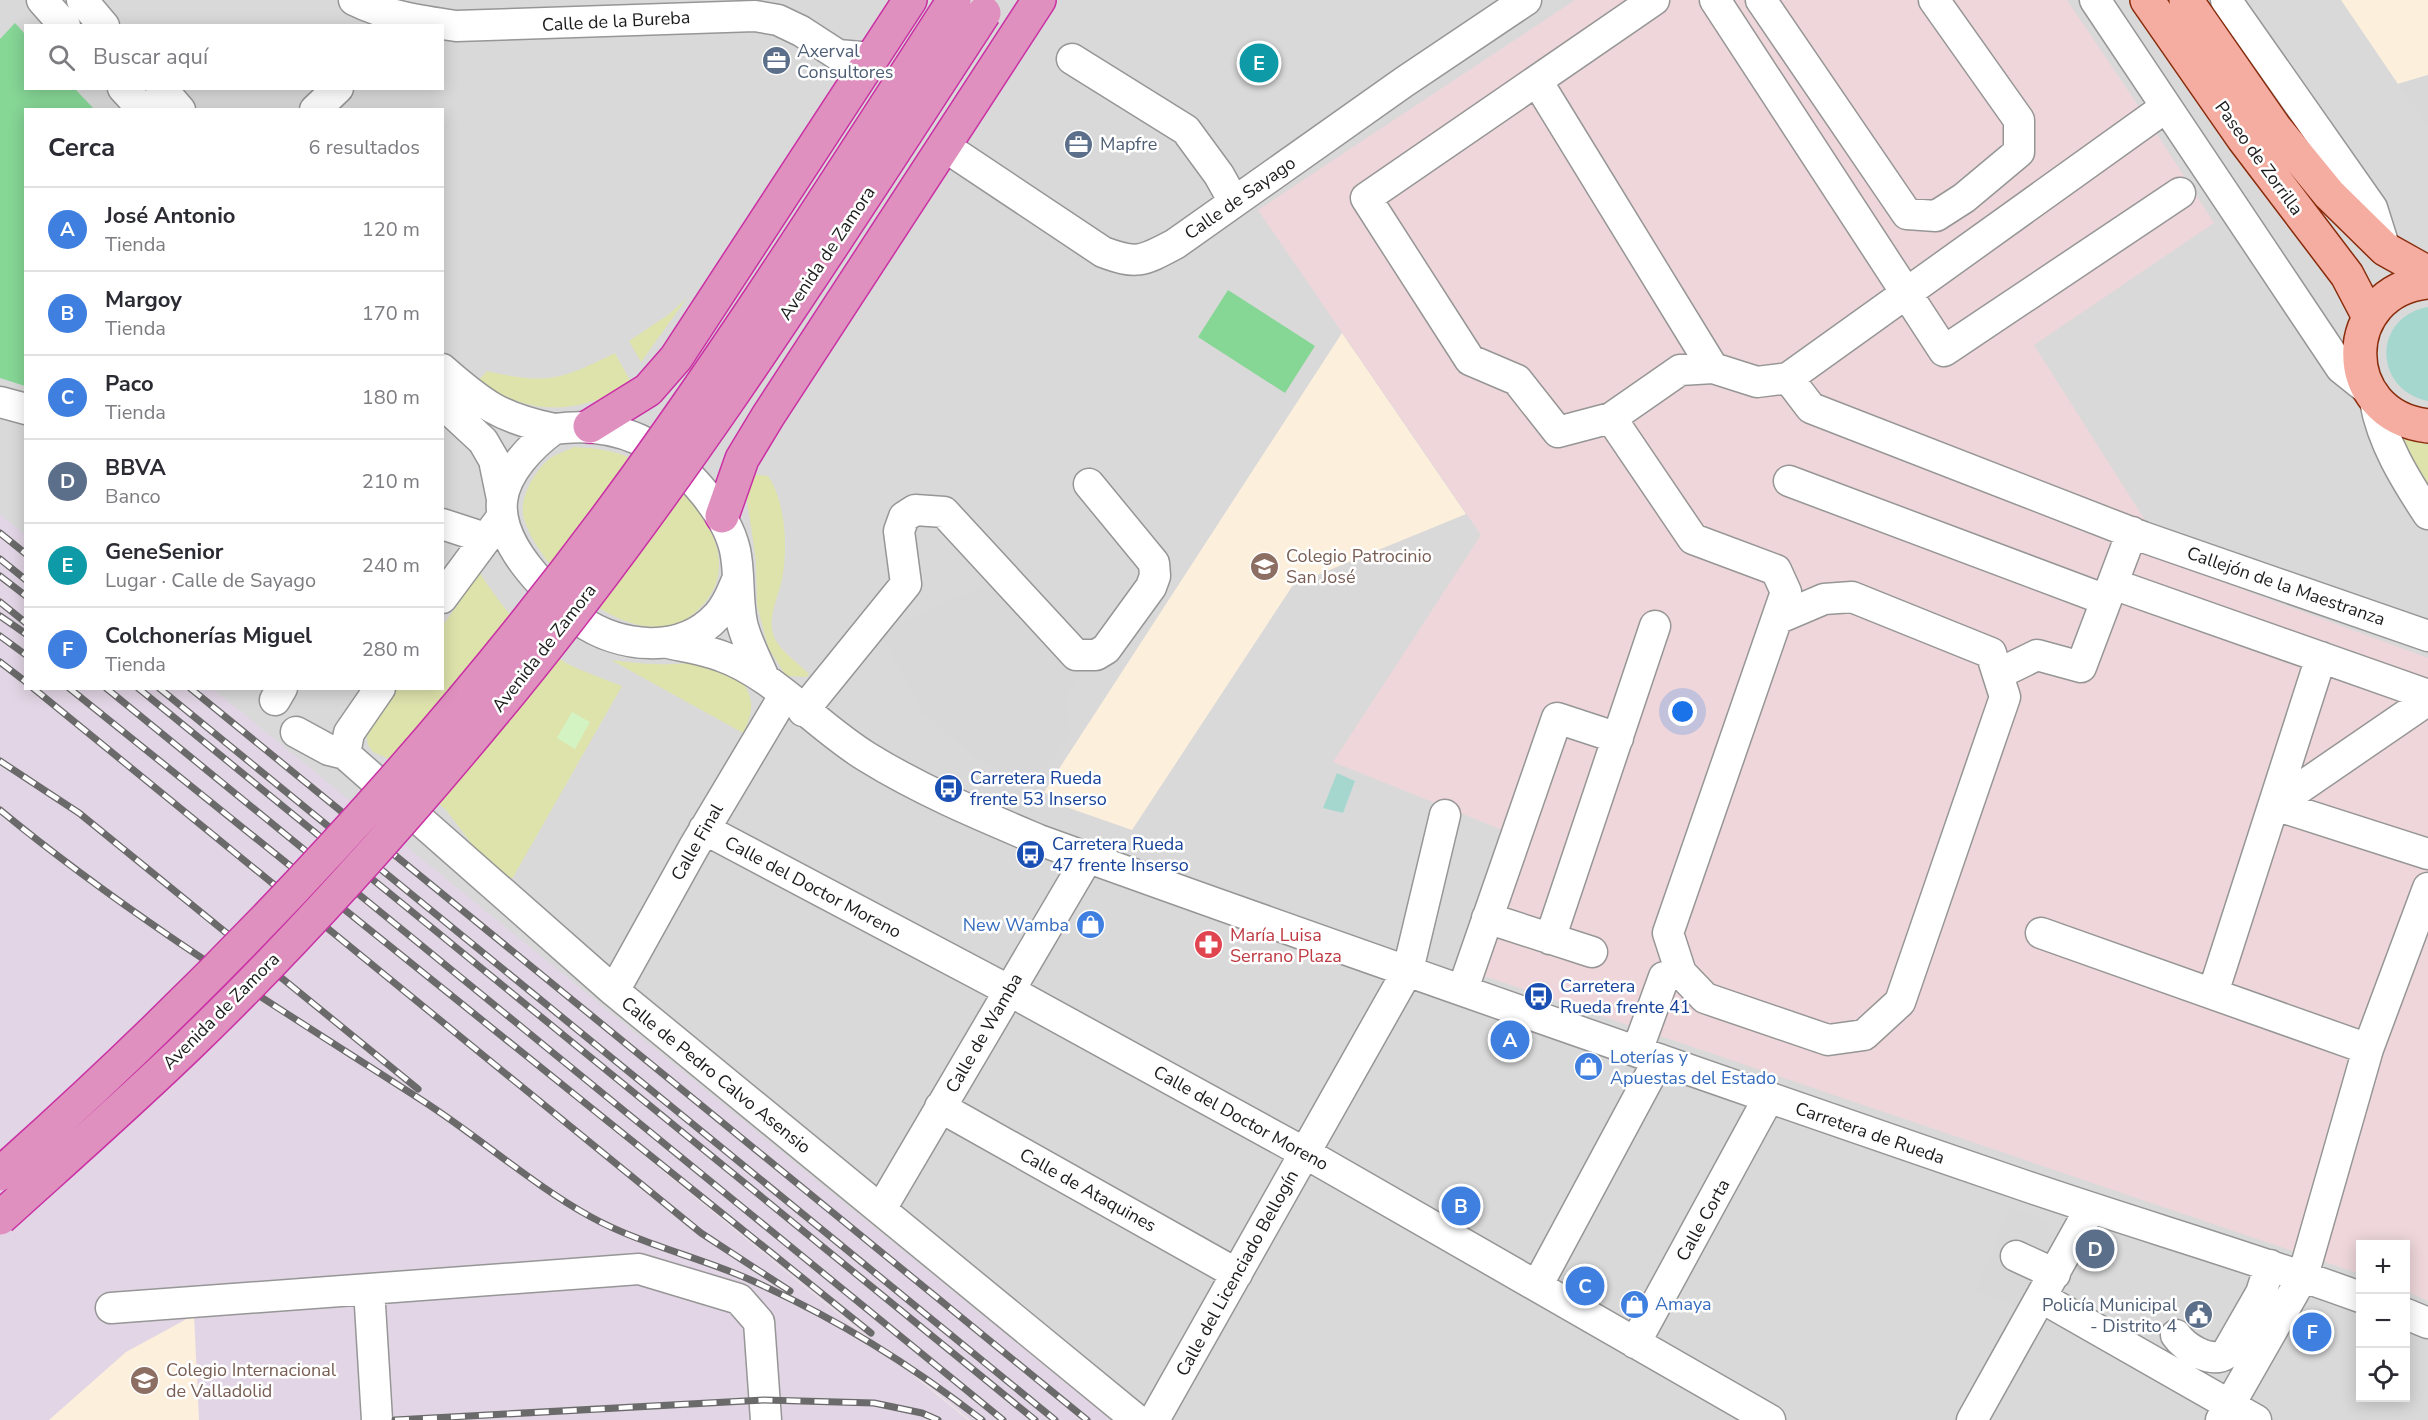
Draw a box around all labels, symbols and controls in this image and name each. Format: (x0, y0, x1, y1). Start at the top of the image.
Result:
street label: Calle de la Bureba (541, 5, 691, 37)
search box (24, 24, 444, 90)
place label: Axerval Consultores (797, 39, 893, 84)
pin: E (1240, 40, 1278, 86)
icon: search (45, 41, 78, 74)
text: Buscar aquí (93, 42, 208, 72)
office icon: Axerval Consultores (760, 45, 792, 77)
street label: Paseo de Zorrilla (2209, 96, 2309, 220)
office icon: Mapfre (1063, 128, 1095, 160)
text: Cerca (48, 130, 115, 165)
place label: Mapfre (1100, 132, 1157, 156)
text: 6 resultados (309, 134, 420, 161)
street label: Calle de Sayago (1180, 151, 1300, 245)
street label: Avenida de Zamora (773, 181, 881, 325)
text: José Antonio (105, 201, 235, 231)
text: A (60, 216, 75, 243)
text: 120 m (362, 216, 420, 243)
text: Tienda (105, 231, 166, 258)
text: Margoy (105, 285, 182, 315)
text: B (61, 300, 74, 327)
text: 170 m (362, 300, 420, 327)
text: Tienda (105, 315, 166, 342)
text: Paco (105, 369, 154, 399)
text: C (61, 384, 74, 411)
text: 180 m (362, 384, 420, 411)
text: Tienda (105, 399, 166, 426)
text: BBVA (105, 453, 166, 483)
text: D (60, 468, 75, 495)
text: 210 m (362, 468, 420, 495)
text: Banco (105, 483, 161, 510)
text: GeneSenior (105, 537, 224, 567)
street label: Callejón de la Maestranza (2184, 541, 2388, 631)
place label: Colegio Patrocinio San José (1286, 544, 1432, 589)
school or university icon: Colegio Patrocinio San José (1249, 550, 1281, 582)
text: E (62, 552, 73, 579)
text: 240 m (362, 552, 420, 579)
text: Lugar · Calle de Sayago (105, 567, 316, 594)
street label: Avenida de Zamora (486, 579, 602, 717)
text: Colchonerías Miguel (105, 621, 312, 651)
text: F (62, 636, 73, 663)
text: 280 m (362, 636, 420, 663)
text: Tienda (105, 651, 166, 678)
your location (1668, 697, 1697, 726)
place label: Carretera Rueda frente 53 Inserso (970, 766, 1107, 811)
bus stop icon: Carretera Rueda frente 53 Inserso (933, 772, 965, 804)
street label: Calle Final (665, 799, 729, 885)
street label: Calle del Doctor Moreno (721, 830, 905, 944)
place label: Carretera Rueda 47 frente Inserso (1052, 832, 1189, 877)
bus stop icon: Carretera Rueda 47 frente Inserso (1015, 838, 1047, 870)
shop icon: New Wamba (1074, 909, 1106, 941)
place label: New Wamba (963, 913, 1069, 937)
place label: María Luisa Serrano Plaza (1230, 923, 1342, 968)
pharmacy icon: María Luisa Serrano Plaza (1193, 929, 1225, 961)
street label: Avenida de Zamora (157, 947, 285, 1075)
street label: Calle de Wamba (940, 969, 1028, 1097)
place label: Carretera Rueda frente 41 (1560, 974, 1691, 1019)
bus stop icon: Carretera Rueda frente 41 (1523, 980, 1555, 1012)
street label: Calle de Pedro Calvo Asensio (616, 991, 816, 1159)
pin: A (1490, 1018, 1530, 1062)
place label: Loterías y Apuestas del Estado (1610, 1045, 1776, 1090)
shop icon: Loterías y Apuestas del Estado (1573, 1051, 1605, 1083)
street label: Calle del Doctor Moreno (1149, 1060, 1333, 1176)
street label: Carretera de Rueda (1792, 1096, 1948, 1170)
street label: Calle de Ataquines (1015, 1142, 1161, 1238)
street label: Calle del Licenciado Bellogín (1170, 1166, 1304, 1380)
street label: Calle Corta (1671, 1175, 1735, 1265)
pin: B (1442, 1184, 1480, 1228)
pin: D (2076, 1226, 2114, 1272)
map controls (2356, 1240, 2410, 1402)
button: + (2356, 1240, 2410, 1294)
pin: C (1566, 1264, 1604, 1308)
shop icon: Amaya (1618, 1288, 1650, 1320)
place label: Amaya (1655, 1292, 1712, 1316)
place label: Policía Municipal - Distrito 4 (2042, 1293, 2178, 1338)
button: − (2356, 1294, 2410, 1348)
public building icon: Policía Municipal - Distrito 4 (2182, 1299, 2214, 1331)
pin: F (2292, 1310, 2332, 1354)
button: locate (2356, 1348, 2410, 1402)
place label: Colegio Internacional de Valladolid (166, 1358, 337, 1403)
school or university icon: Colegio Internacional de Valladolid (129, 1364, 161, 1396)

